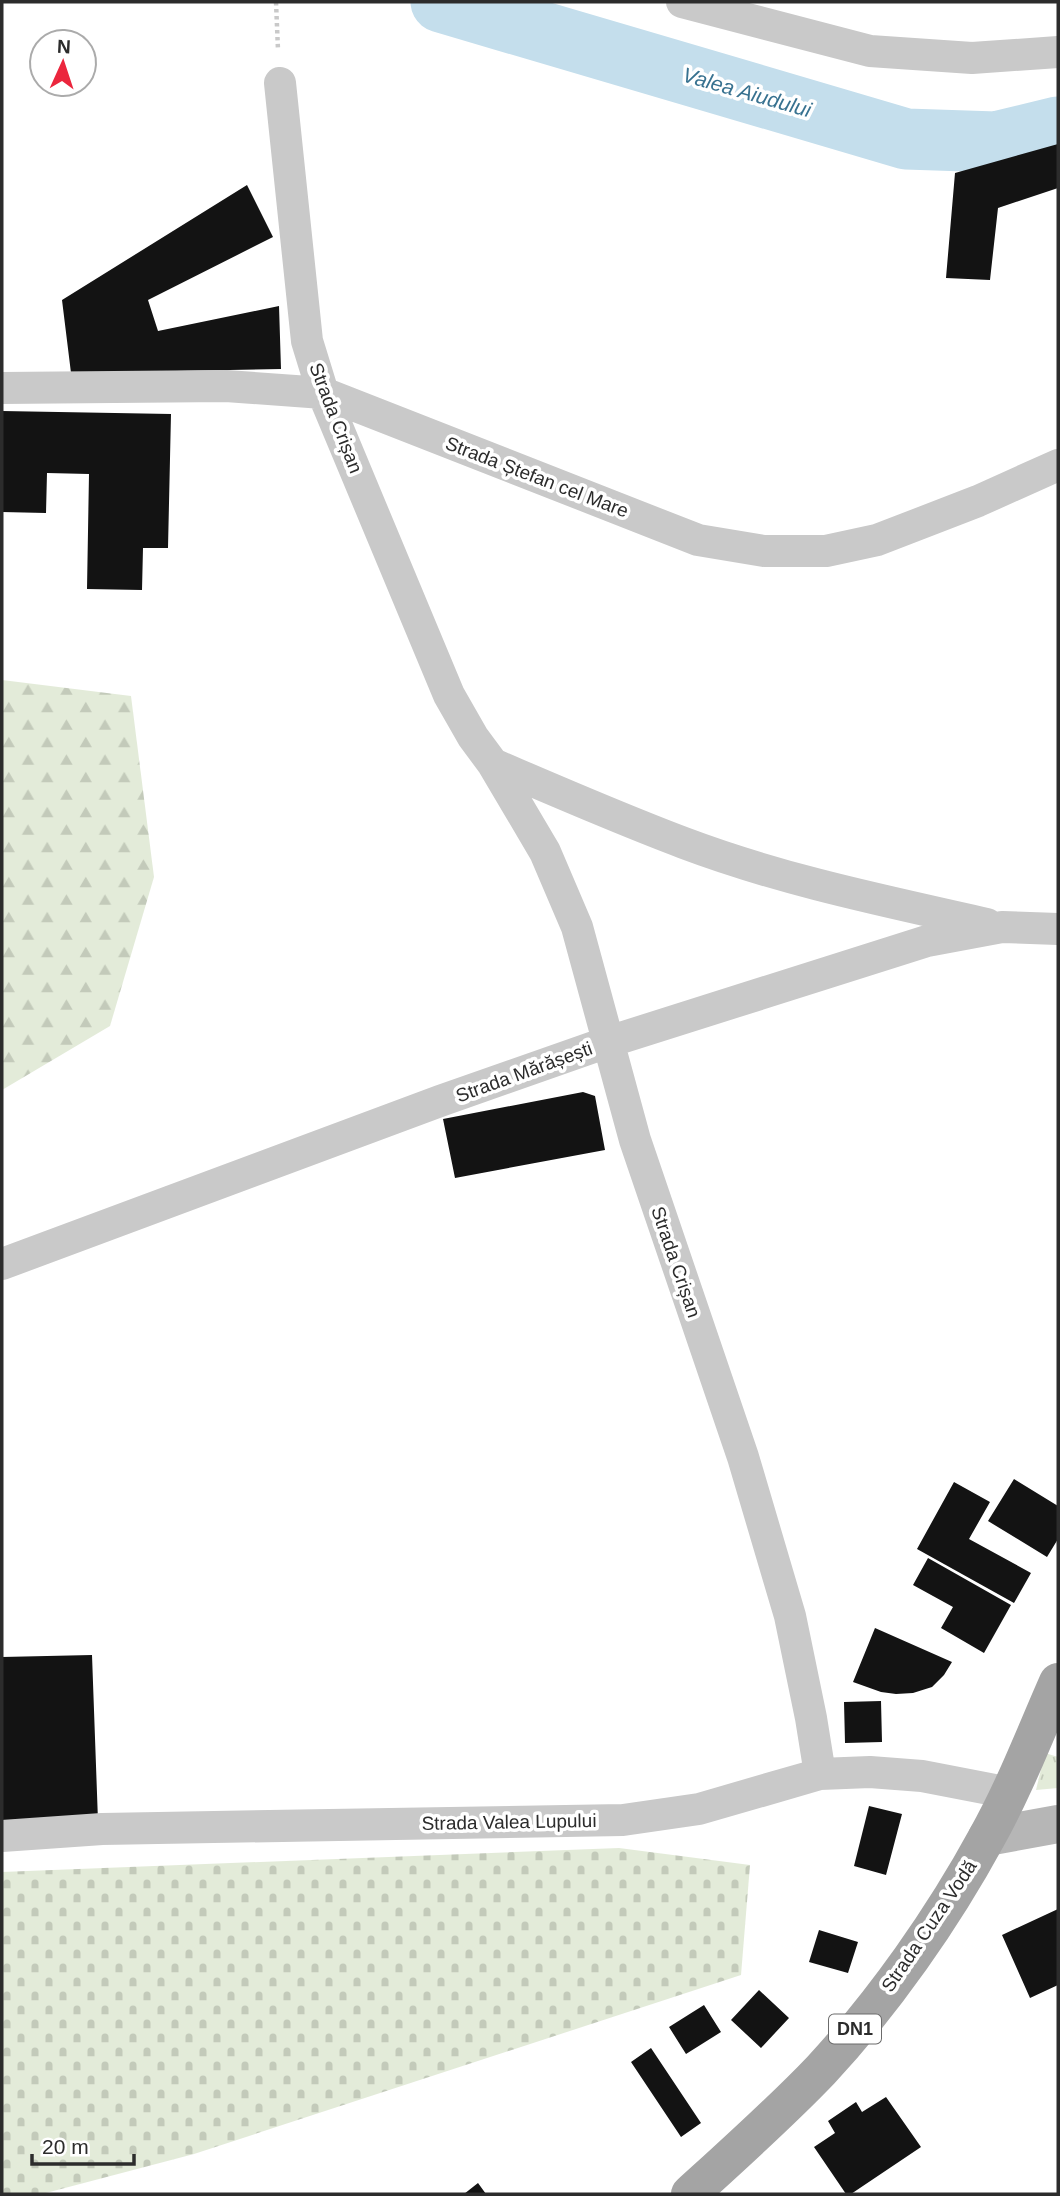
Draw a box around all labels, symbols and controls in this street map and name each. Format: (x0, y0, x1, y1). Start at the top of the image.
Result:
north arrow (28, 28, 98, 98)
text: N (56, 36, 71, 57)
water label: Valea Aiudului (680, 63, 815, 122)
street label: Strada Crișan (305, 360, 367, 476)
street label: Strada Ștefan cel Mare (443, 432, 631, 522)
street label: Strada Mărășești (453, 1038, 595, 1106)
street label: Strada Crișan (647, 1204, 705, 1320)
street label: Strada Valea Lupului (421, 1810, 597, 1834)
street label: Strada Cuza Vodă (877, 1856, 981, 1996)
road number: DN1 (829, 2014, 881, 2043)
scale bar (32, 2122, 133, 2166)
text: 20 m (42, 2135, 89, 2158)

